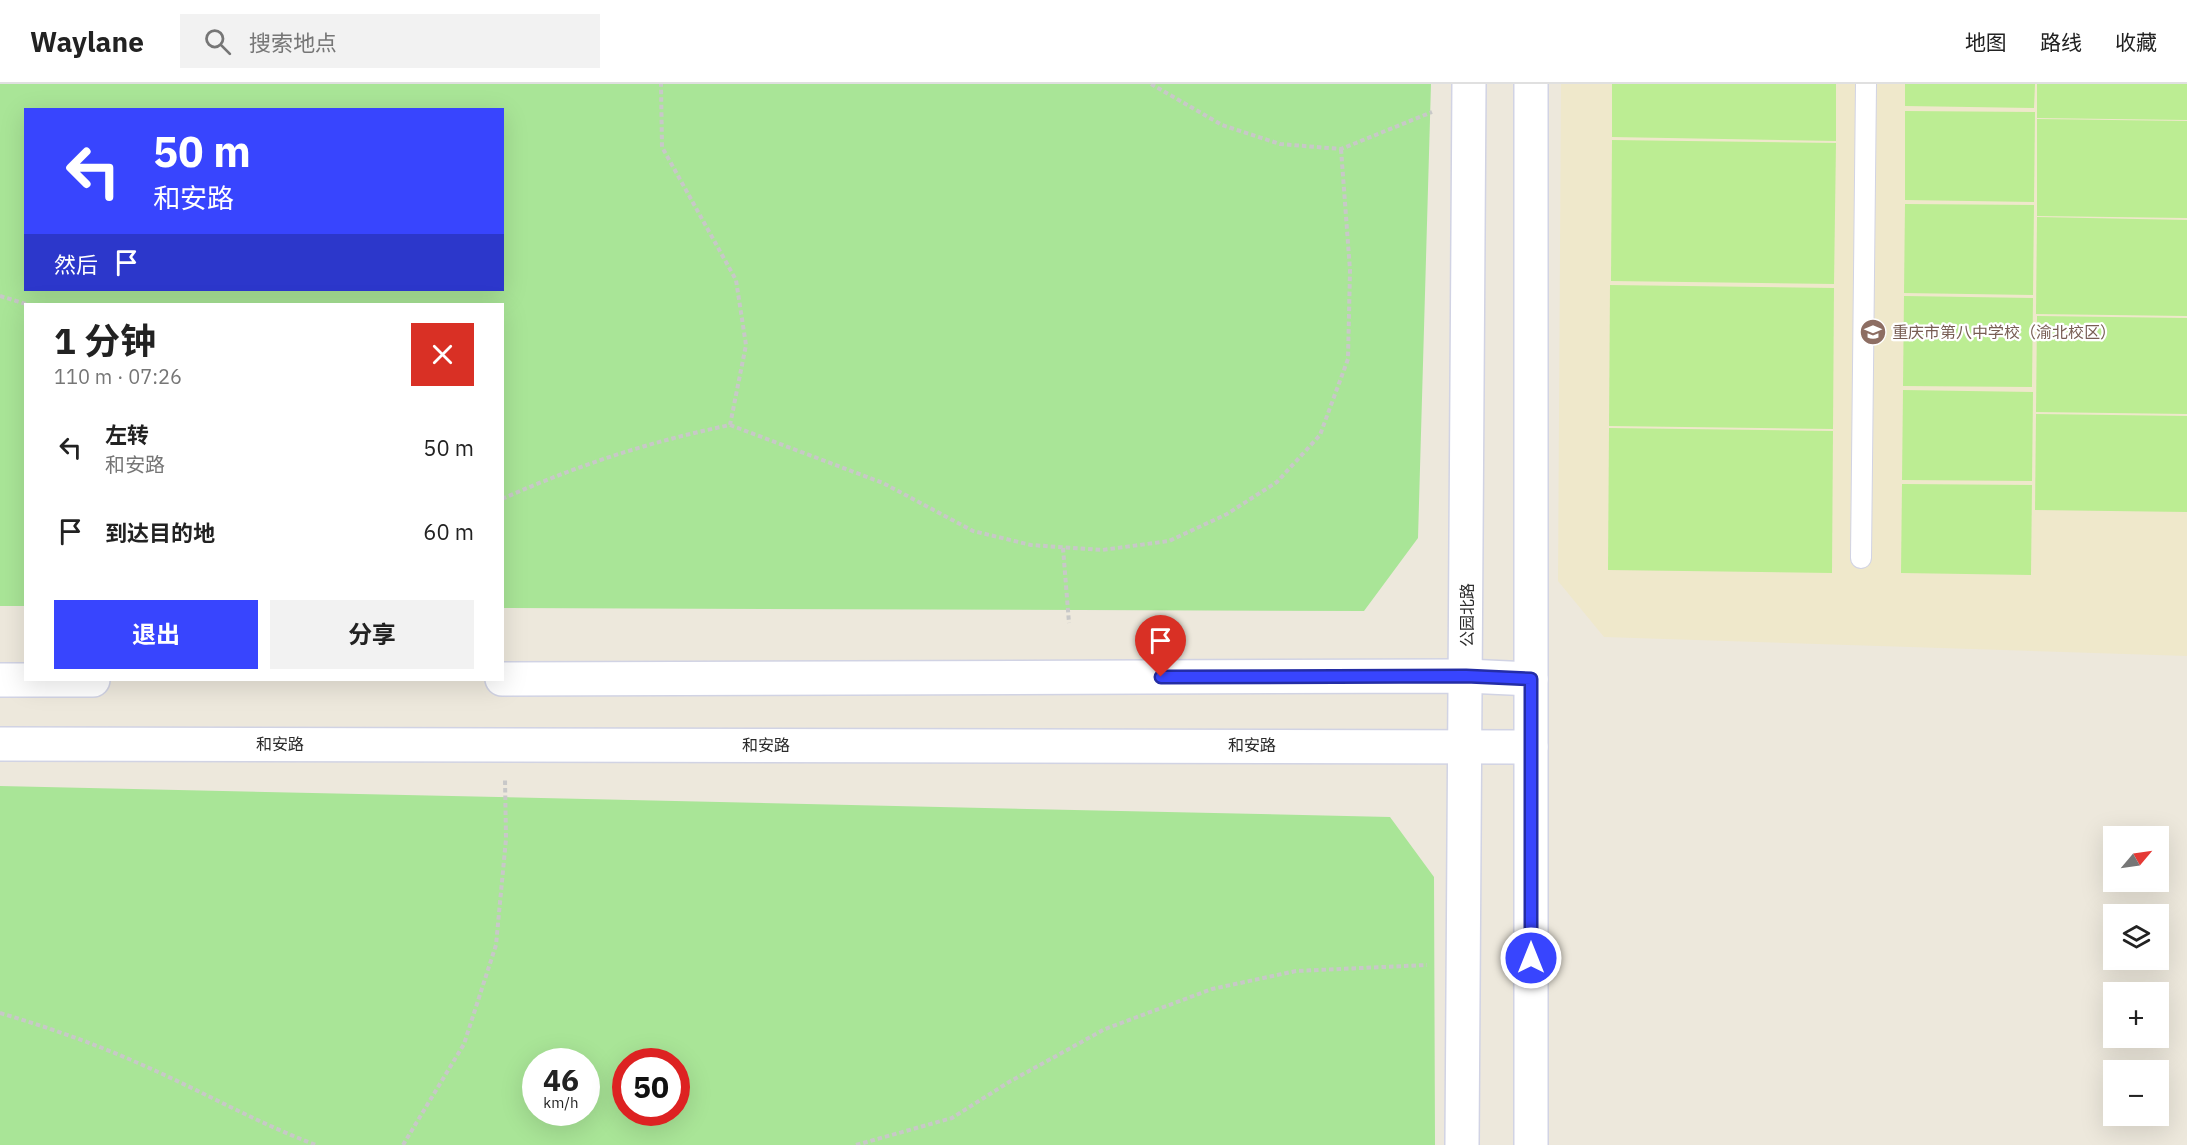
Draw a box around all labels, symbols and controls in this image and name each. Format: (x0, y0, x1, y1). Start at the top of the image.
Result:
search box (180, 14, 600, 68)
text: Waylane (30, 23, 144, 60)
icon: search (201, 25, 234, 58)
text: 搜索地点 (249, 28, 337, 57)
text: 地图 (1965, 28, 2007, 56)
text: 路线 (2040, 28, 2082, 56)
text: 收藏 (2115, 28, 2157, 56)
text: 50 m (153, 124, 251, 179)
icon: left (54, 132, 132, 210)
text: 和安路 (153, 180, 234, 215)
icon: arrive (110, 246, 143, 279)
text: 然后 (54, 250, 98, 279)
text: 1 分钟 (54, 317, 156, 364)
school or university icon: 重庆市第八中学校（渝北校区） (1858, 317, 1888, 347)
place label: 重庆市第八中学校（渝北校区） (1892, 322, 2116, 342)
button: close (411, 323, 474, 386)
text: 110 m · 07:26 (54, 363, 182, 390)
text: 左转 (105, 420, 149, 449)
icon: left (54, 431, 87, 464)
text: 50 m (423, 433, 474, 462)
text: 和安路 (105, 451, 165, 478)
icon: arrive (54, 515, 87, 548)
text: 60 m (423, 517, 474, 546)
text: 到达目的地 (105, 518, 215, 547)
street label: 公园北路 (1457, 583, 1477, 647)
button: 退出 (54, 600, 258, 669)
button: 分享 (270, 600, 474, 669)
pin (1135, 615, 1186, 677)
icon: arrive (1144, 624, 1177, 657)
street label: 和安路 (256, 734, 304, 754)
street label: 和安路 (742, 735, 790, 755)
street label: 和安路 (1228, 735, 1276, 755)
north arrow (2103, 826, 2169, 892)
map controls (2103, 826, 2169, 1126)
button: layers (2103, 904, 2169, 970)
position arrow (1499, 926, 1563, 990)
button: + (2103, 982, 2169, 1048)
speed limit sign: 50 (612, 1048, 690, 1126)
text: 46 (543, 1060, 579, 1099)
button: − (2103, 1060, 2169, 1126)
text: km/h (543, 1093, 579, 1112)

